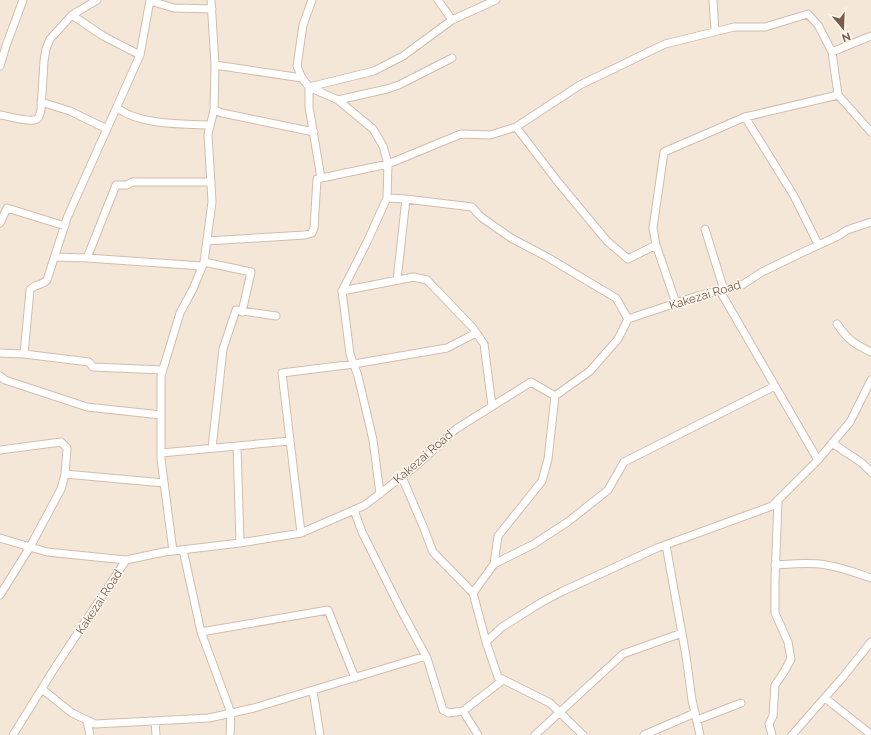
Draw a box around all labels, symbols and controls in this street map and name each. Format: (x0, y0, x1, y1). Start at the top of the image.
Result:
north arrow (823, 8, 863, 48)
text: N (840, 29, 852, 44)
street label: Kakezai Road (667, 277, 743, 313)
street label: Kakezai Road (390, 427, 456, 487)
street label: Kakezai Road (73, 567, 125, 637)

